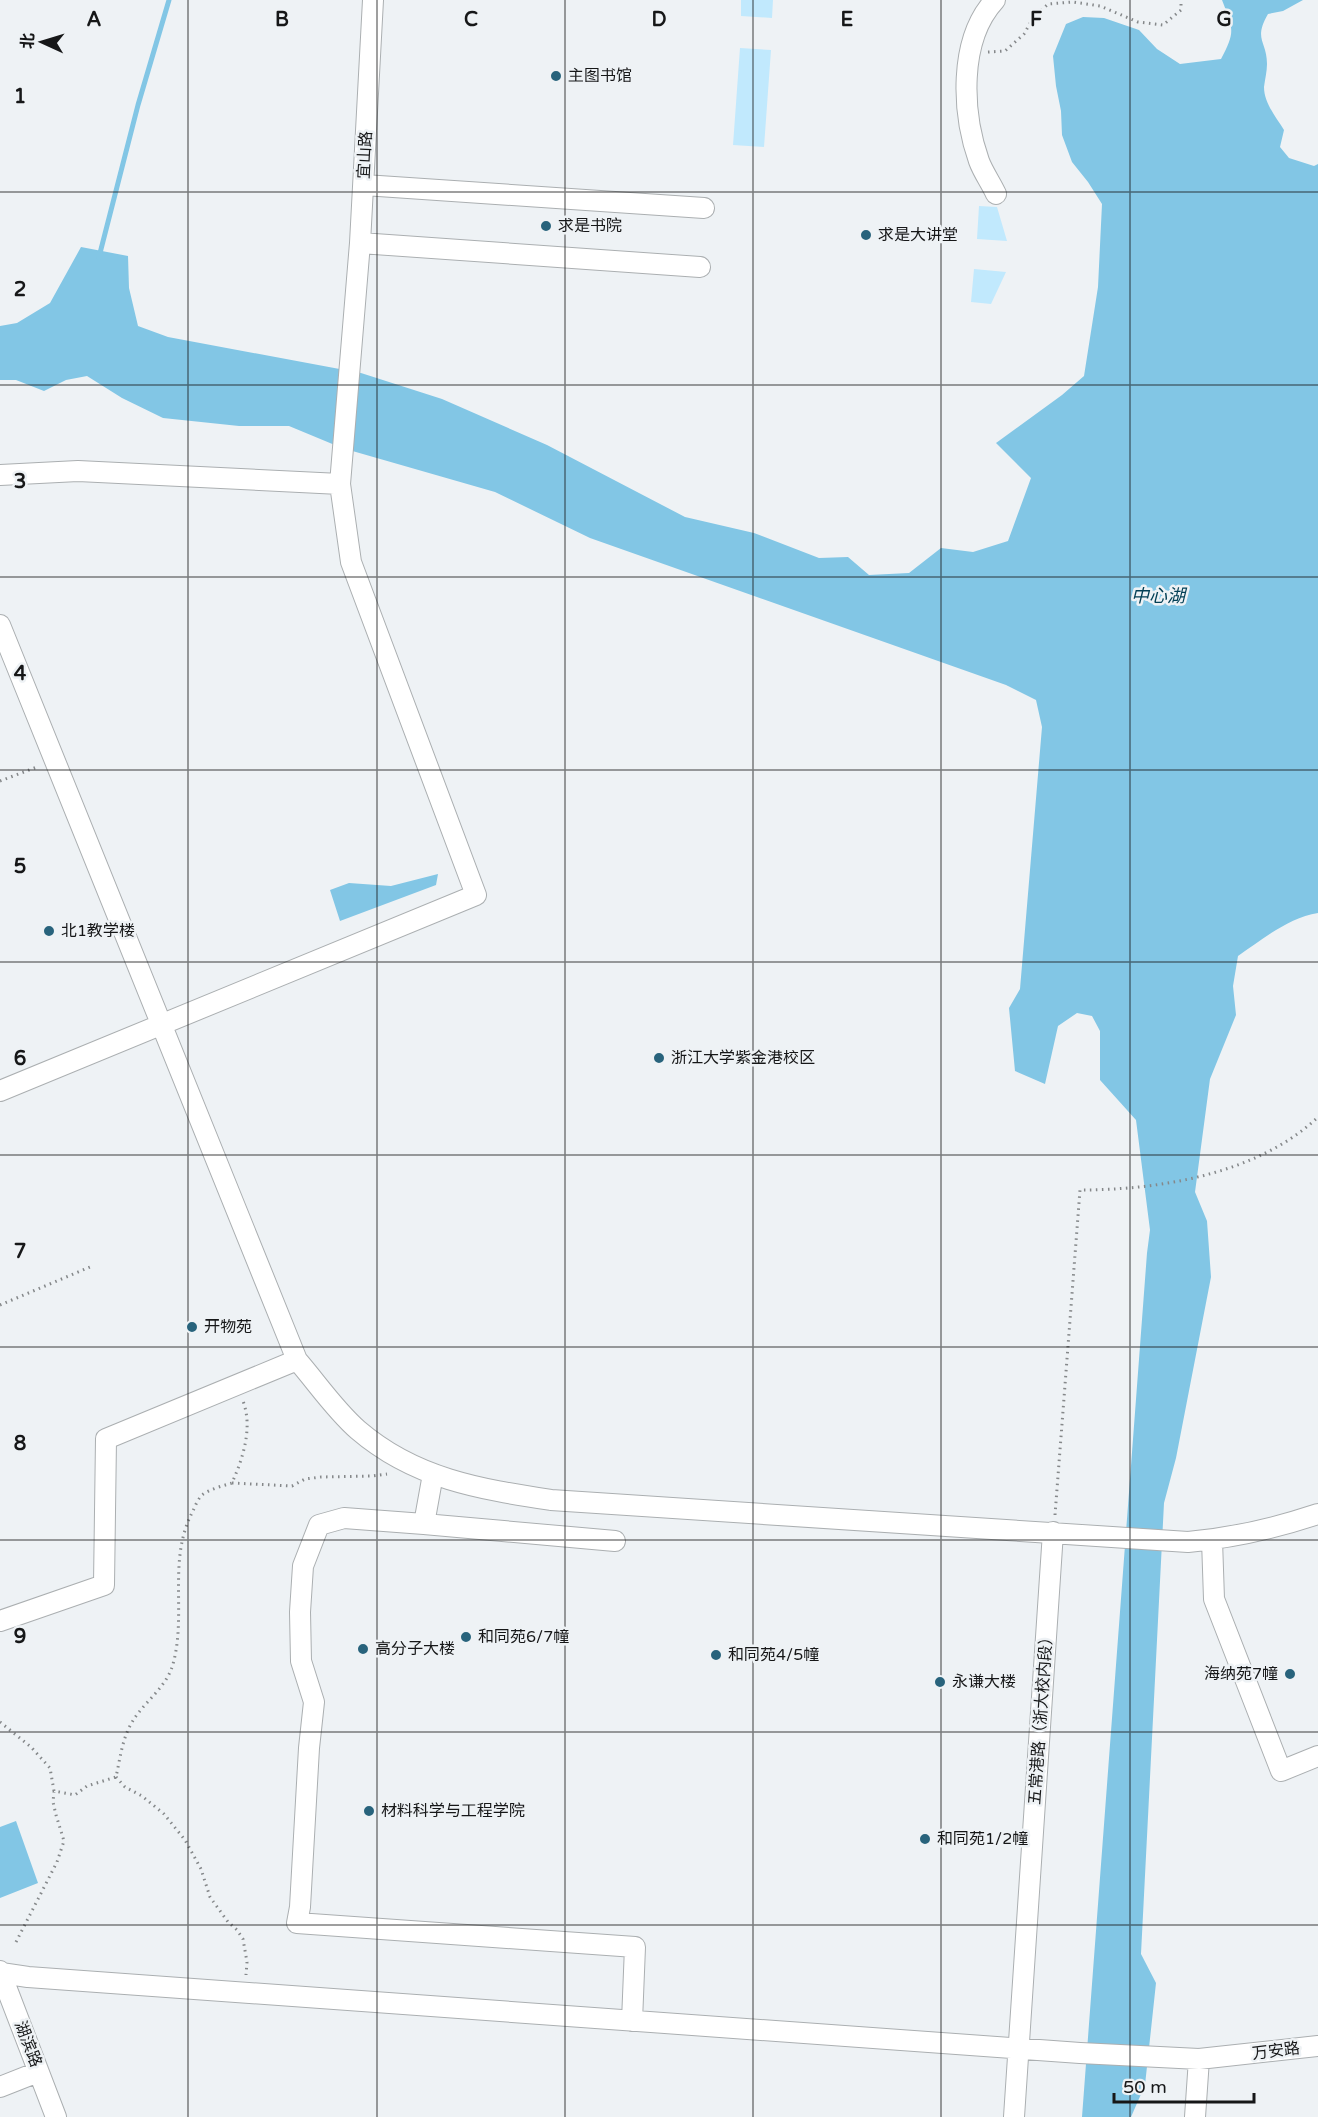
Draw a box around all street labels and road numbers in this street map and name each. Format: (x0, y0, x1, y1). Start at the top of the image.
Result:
street label: 宜山路 (354, 131, 376, 179)
street label: 五常港路（浙大校内段） (1025, 1629, 1057, 1805)
street label: 湖滨路 (10, 2018, 46, 2070)
street label: 万安路 (1251, 2038, 1301, 2064)

